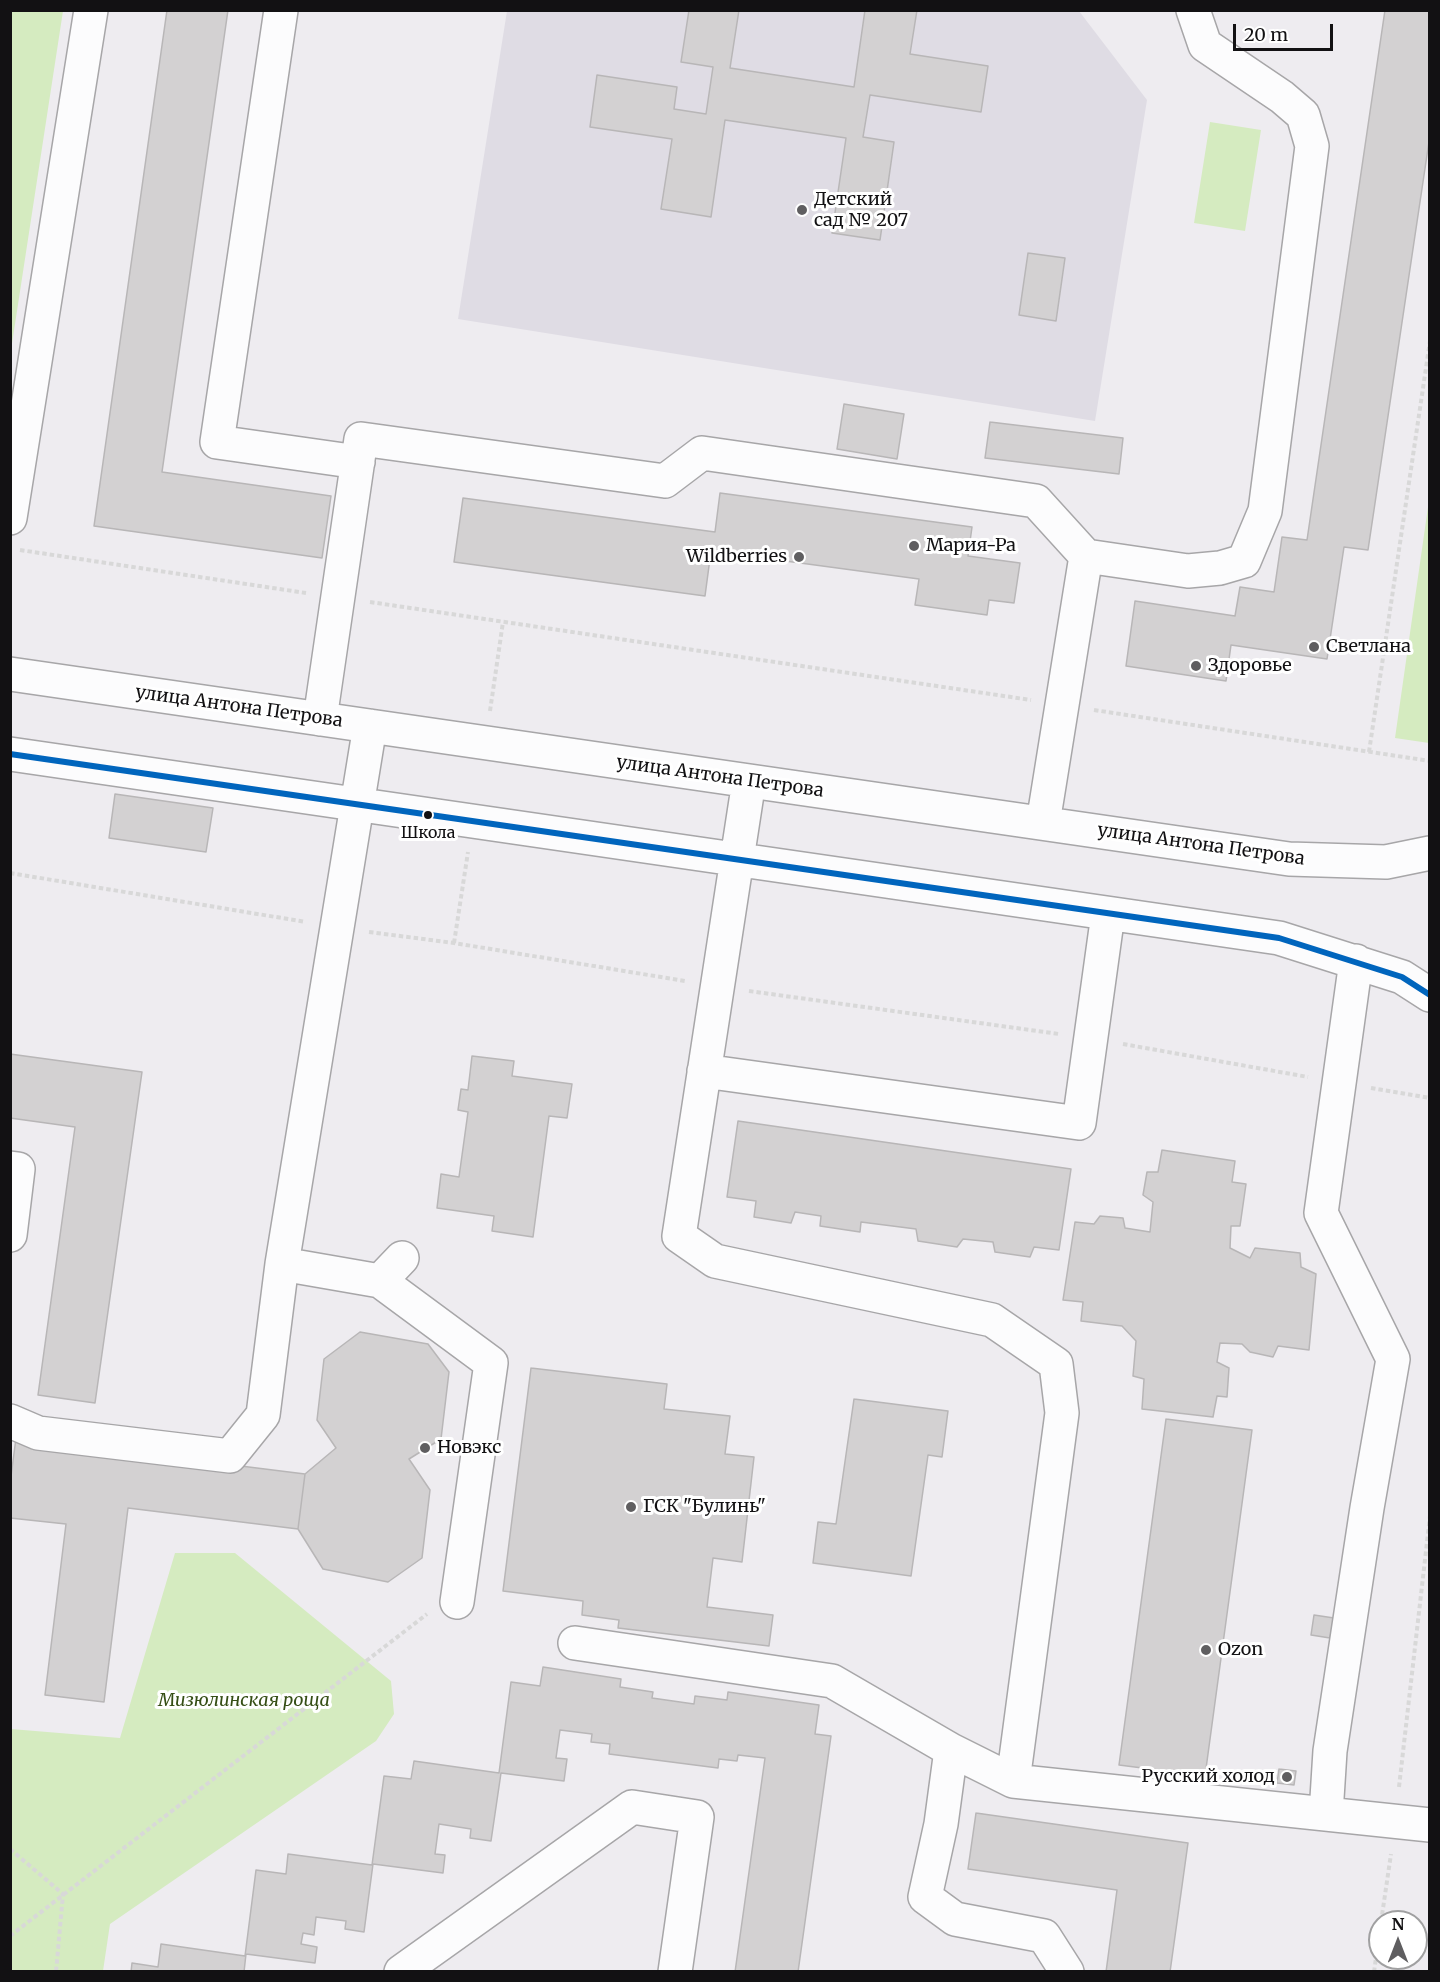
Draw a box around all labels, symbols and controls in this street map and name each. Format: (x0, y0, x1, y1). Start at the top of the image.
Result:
scale bar (1236, 12, 1336, 50)
text: 20 m (1244, 23, 1288, 46)
place label: Детский сад № 207 (814, 189, 908, 232)
marker: Детский сад № 207 (795, 203, 809, 217)
place label: Мария-Ра (926, 535, 1016, 557)
marker: Мария-Ра (907, 539, 921, 553)
place label: Wildberries (686, 546, 787, 568)
marker: Wildberries (792, 550, 806, 564)
place label: Светлана (1326, 636, 1411, 658)
marker: Светлана (1307, 640, 1321, 654)
place label: Здоровье (1208, 655, 1292, 677)
marker: Здоровье (1189, 659, 1203, 673)
street label: улица Антона Петрова (134, 682, 344, 732)
street label: улица Антона Петрова (615, 752, 825, 802)
marker: Школа (422, 809, 434, 821)
street label: улица Антона Петрова (1096, 820, 1306, 870)
place label: Школа (401, 823, 455, 843)
place label: Новэкс (437, 1437, 501, 1459)
marker: Новэкс (418, 1441, 432, 1455)
place label: ГСК "Булинь" (643, 1496, 766, 1518)
marker: ГСК "Булинь" (624, 1500, 638, 1514)
place label: Ozon (1218, 1639, 1263, 1661)
marker: Ozon (1199, 1643, 1213, 1657)
park label: Мизюлинская роща (158, 1690, 330, 1712)
place label: Русский холод (1142, 1766, 1275, 1788)
marker: Русский холод (1280, 1770, 1294, 1784)
north arrow (1368, 1910, 1428, 1970)
text: N (1392, 1914, 1404, 1934)

